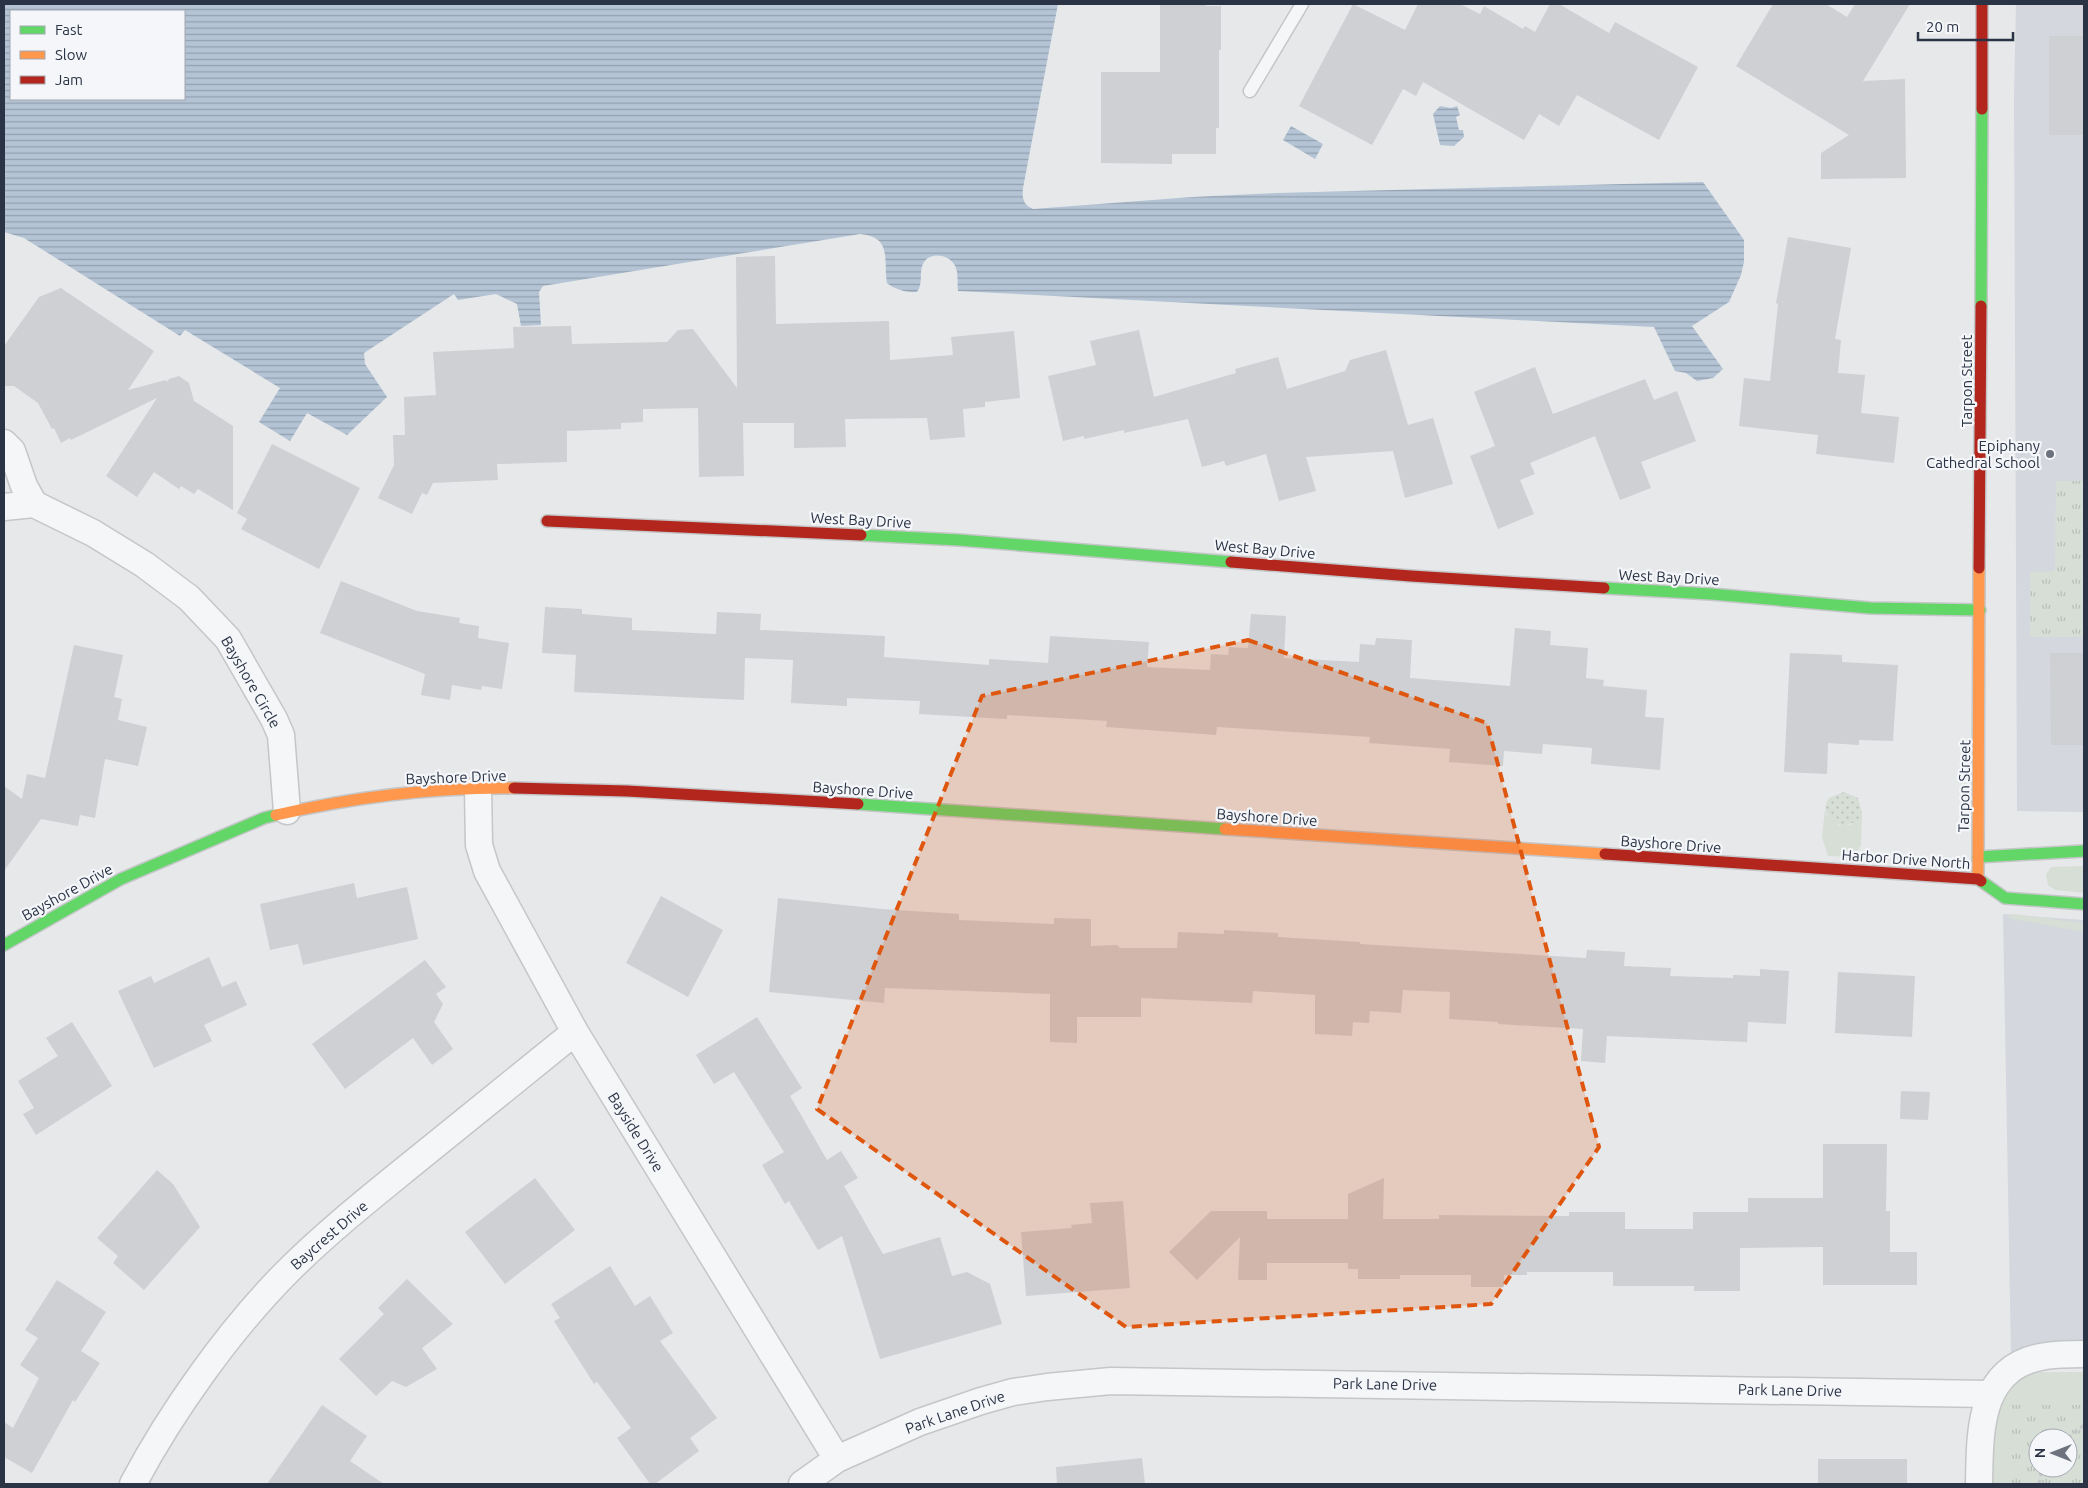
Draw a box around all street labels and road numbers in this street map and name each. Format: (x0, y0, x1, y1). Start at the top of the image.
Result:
street label: Tarpon Street (1958, 335, 1975, 427)
street label: West Bay Drive (810, 509, 912, 531)
street label: West Bay Drive (1214, 536, 1316, 562)
street label: West Bay Drive (1618, 566, 1720, 588)
street label: Bayshore Circle (218, 633, 284, 731)
street label: Tarpon Street (1955, 739, 1973, 832)
street label: Bayshore Drive (405, 767, 507, 787)
street label: Bayshore Drive (812, 778, 914, 802)
street label: Bayshore Drive (1216, 805, 1318, 829)
street label: Bayshore Drive (1620, 832, 1722, 856)
street label: Harbor Drive North (1841, 846, 1971, 872)
street label: Bayshore Drive (19, 860, 115, 924)
street label: Bayside Drive (605, 1089, 667, 1175)
street label: Baycrest Drive (287, 1197, 371, 1273)
street label: Park Lane Drive (1333, 1375, 1437, 1393)
street label: Park Lane Drive (1738, 1381, 1842, 1399)
street label: Park Lane Drive (903, 1387, 1007, 1437)

